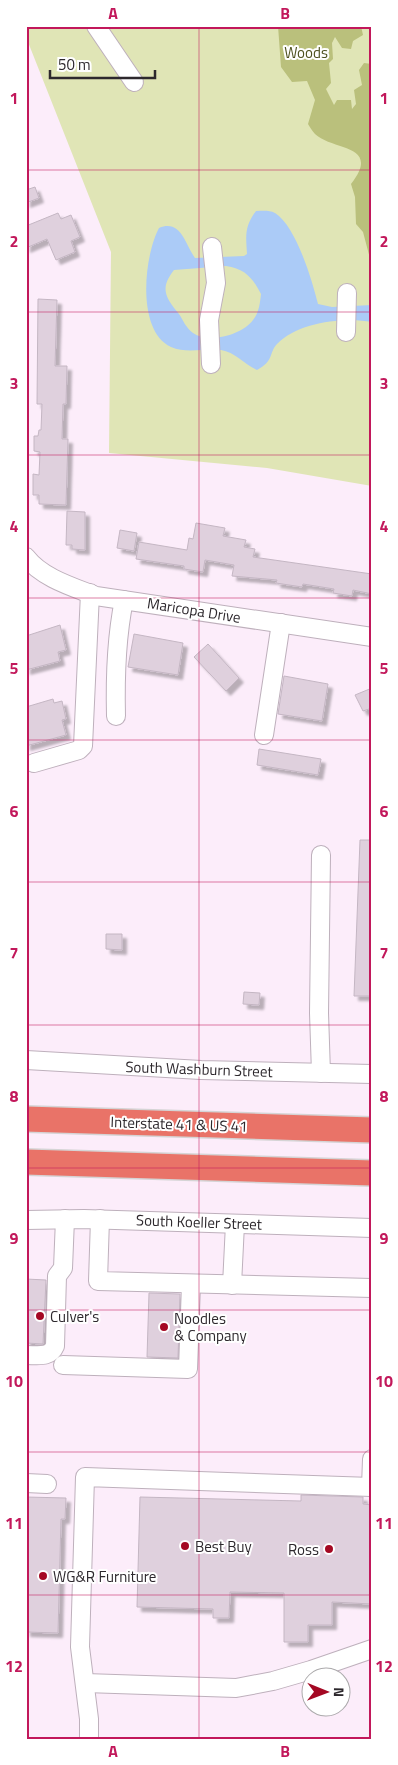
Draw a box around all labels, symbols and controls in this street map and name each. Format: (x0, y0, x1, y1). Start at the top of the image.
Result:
text: A (108, 1, 118, 25)
text: B (280, 1, 290, 25)
park label: Woods (284, 41, 328, 64)
scale bar (50, 48, 155, 80)
text: 50 m (58, 53, 91, 76)
text: 1 (10, 86, 18, 110)
text: 1 (380, 86, 388, 110)
text: 2 (10, 229, 18, 253)
text: 2 (380, 229, 388, 253)
text: 3 (10, 371, 18, 395)
text: 3 (380, 371, 388, 395)
text: 4 (10, 514, 19, 538)
text: 4 (380, 514, 389, 538)
street label: Maricopa Drive (146, 591, 242, 629)
text: 5 (10, 656, 19, 680)
text: 5 (380, 656, 389, 680)
text: 6 (10, 799, 19, 823)
text: 6 (380, 799, 389, 823)
text: 7 (10, 941, 18, 965)
text: 7 (380, 941, 388, 965)
street label: South Washburn Street (125, 1055, 274, 1083)
text: 8 (10, 1084, 19, 1108)
text: 8 (380, 1084, 389, 1108)
street label: Interstate 41 & US 41 (110, 1110, 248, 1138)
street label: South Koeller Street (136, 1208, 263, 1236)
text: 9 (10, 1226, 19, 1250)
text: 9 (380, 1226, 389, 1250)
place label: Culver's (50, 1305, 99, 1328)
place label: Noodles & Company (174, 1307, 247, 1347)
marker: Culver's (34, 1310, 46, 1322)
marker: Noodles & Company (158, 1321, 170, 1333)
text: 10 (5, 1369, 23, 1393)
text: 10 (375, 1369, 393, 1393)
text: 11 (5, 1511, 23, 1535)
text: 11 (375, 1511, 393, 1535)
place label: Best Buy (195, 1535, 252, 1558)
place label: Ross (288, 1538, 319, 1561)
marker: Best Buy (179, 1540, 191, 1552)
marker: Ross (323, 1543, 335, 1555)
place label: WG&R Furniture (53, 1565, 156, 1588)
marker: WG&R Furniture (37, 1570, 49, 1582)
text: 12 (5, 1654, 23, 1678)
text: 12 (375, 1654, 393, 1678)
north arrow (300, 1668, 350, 1718)
text: N (329, 1687, 350, 1697)
text: A (108, 1739, 118, 1763)
text: B (280, 1739, 290, 1763)

